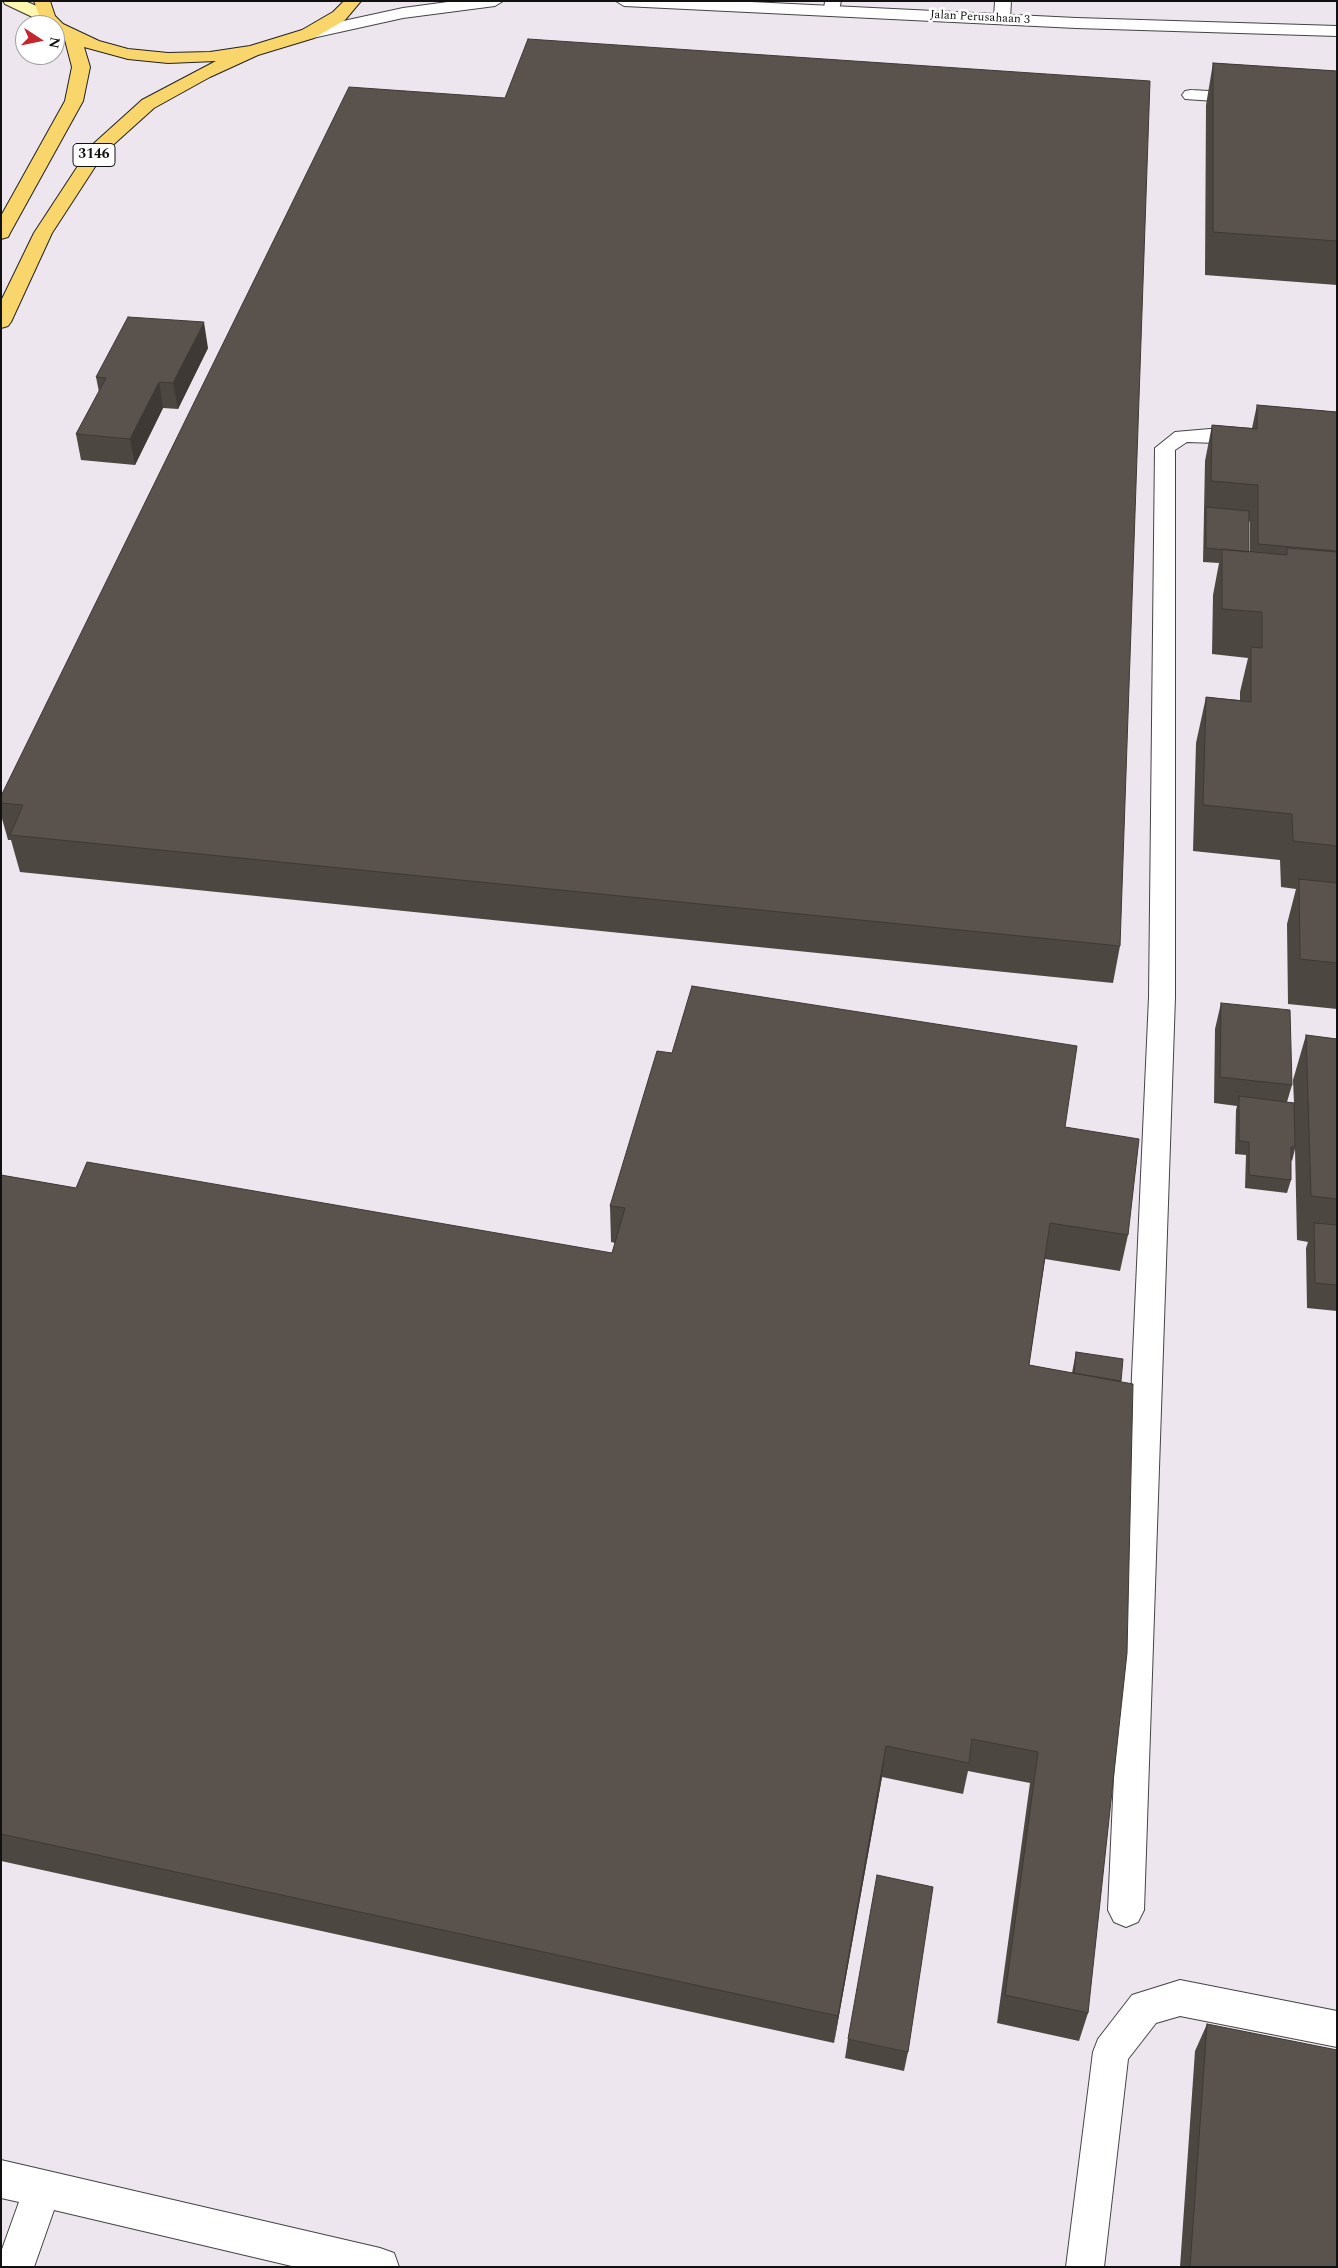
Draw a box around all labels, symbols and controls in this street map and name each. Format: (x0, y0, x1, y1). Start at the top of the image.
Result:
street label: Jalan Perusahaan 3 (930, 8, 1030, 28)
north arrow (15, 15, 65, 65)
text: N (43, 35, 66, 50)
road number: 3146 (73, 144, 115, 166)

